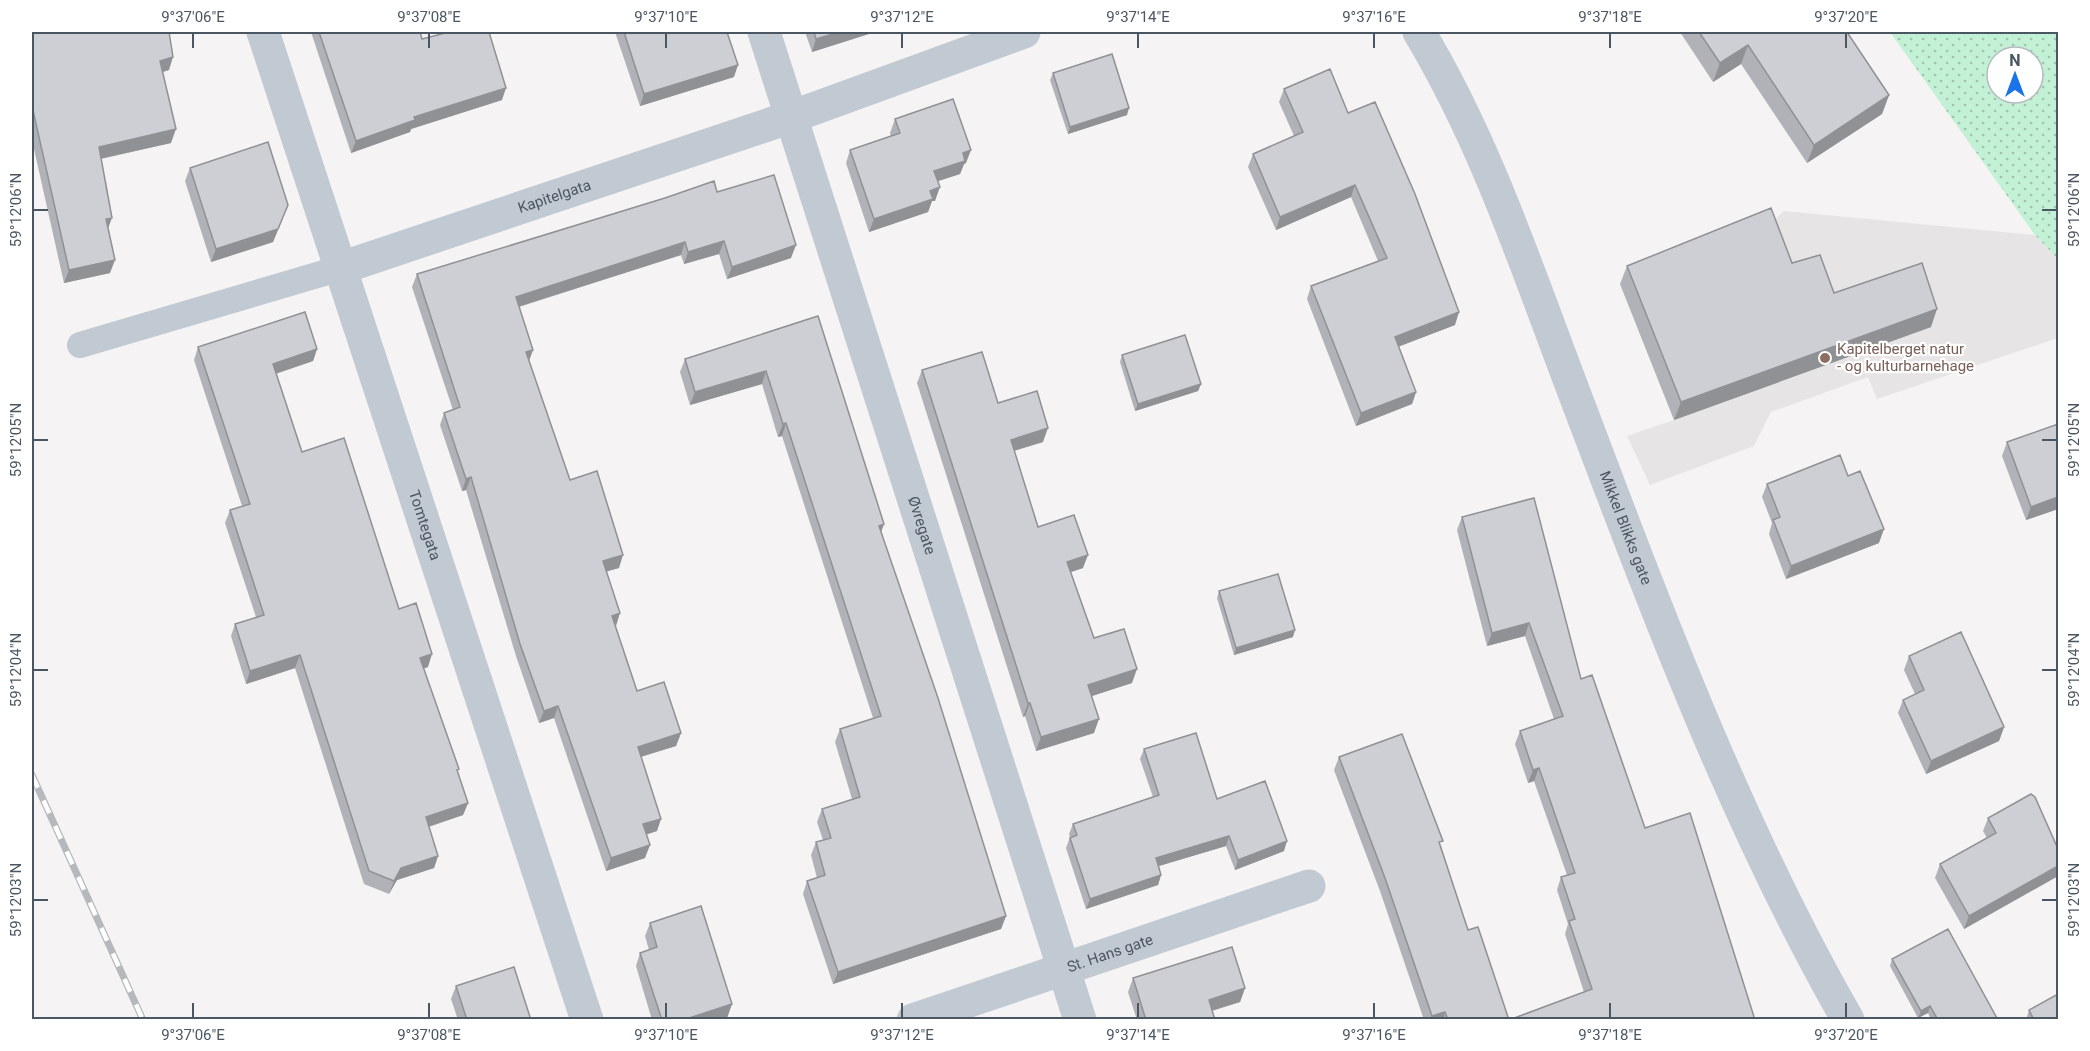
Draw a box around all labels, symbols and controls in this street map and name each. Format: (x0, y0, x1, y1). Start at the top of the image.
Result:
text: 9°37'06"E (161, 8, 225, 26)
text: 9°37'08"E (397, 8, 461, 26)
text: 9°37'10"E (634, 8, 698, 26)
text: 9°37'12"E (870, 8, 934, 26)
text: 9°37'14"E (1106, 8, 1170, 26)
text: 9°37'16"E (1342, 8, 1406, 26)
text: 9°37'18"E (1578, 8, 1642, 26)
text: 9°37'20"E (1814, 8, 1878, 26)
north arrow (1985, 45, 2045, 105)
text: N (2009, 51, 2021, 70)
text: 59°12'06"N (7, 173, 25, 247)
text: 59°12'06"N (2065, 173, 2083, 247)
street label: Kapitelgata (515, 176, 593, 217)
place label: Kapitelberget natur - og kulturbarnehage (1837, 340, 1974, 375)
marker: Kapitelberget natur - og kulturbarnehage (1818, 351, 1832, 365)
text: 59°12'05"N (7, 403, 25, 477)
text: 59°12'05"N (2065, 403, 2083, 477)
street label: Mikkel Blikks gate (1596, 469, 1656, 587)
street label: Tomtegata (405, 488, 445, 562)
street label: Øvregate (904, 494, 940, 557)
text: 59°12'04"N (7, 633, 25, 707)
text: 59°12'04"N (2065, 633, 2083, 707)
text: 59°12'03"N (7, 863, 25, 937)
text: 59°12'03"N (2065, 863, 2083, 937)
street label: St. Hans gate (1065, 930, 1155, 976)
text: 9°37'06"E (161, 1026, 225, 1044)
text: 9°37'08"E (397, 1026, 461, 1044)
text: 9°37'10"E (634, 1026, 698, 1044)
text: 9°37'12"E (870, 1026, 934, 1044)
text: 9°37'14"E (1106, 1026, 1170, 1044)
text: 9°37'16"E (1342, 1026, 1406, 1044)
text: 9°37'18"E (1578, 1026, 1642, 1044)
text: 9°37'20"E (1814, 1026, 1878, 1044)

